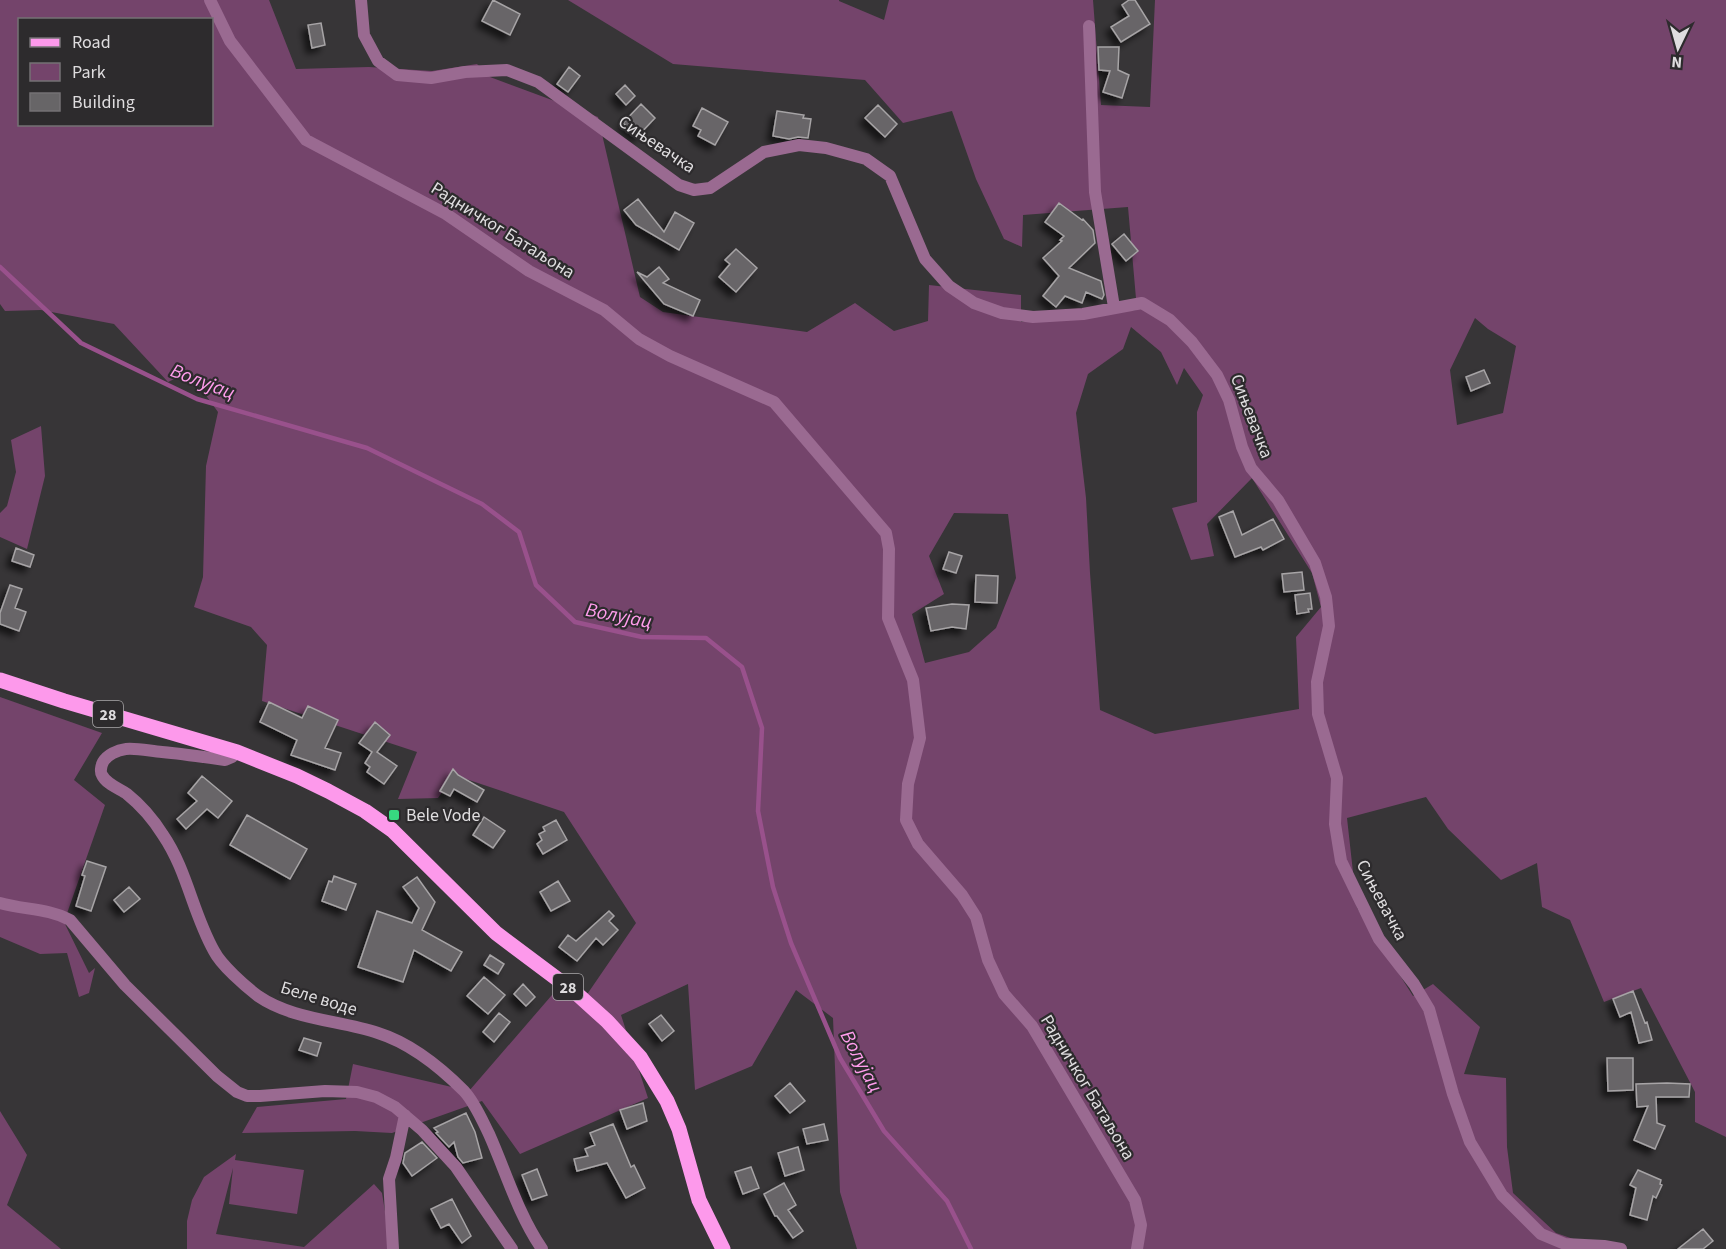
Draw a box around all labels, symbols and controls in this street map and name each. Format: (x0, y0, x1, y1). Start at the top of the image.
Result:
legend (18, 18, 213, 126)
north arrow (1648, 18, 1708, 78)
text: Road (72, 30, 111, 55)
text: N (1671, 51, 1683, 73)
text: Park (72, 60, 106, 85)
text: Building (72, 90, 135, 115)
street label: Сињевачка (613, 109, 700, 179)
street label: Радничког Батаљона (426, 176, 579, 285)
water label: Волујац (166, 357, 239, 407)
street label: Сињевачка (1224, 370, 1279, 462)
water label: Волујац (583, 596, 654, 636)
road number: 28 (93, 701, 123, 727)
place label: Bele Vode (406, 803, 480, 828)
marker: Bele Vode (387, 808, 401, 822)
street label: Сињевачка (1350, 855, 1413, 945)
road number: 28 (553, 974, 583, 1000)
street label: Беле воде (277, 975, 360, 1022)
street label: Радничког Батаљона (1034, 1010, 1141, 1165)
water label: Волујац (833, 1025, 889, 1098)

